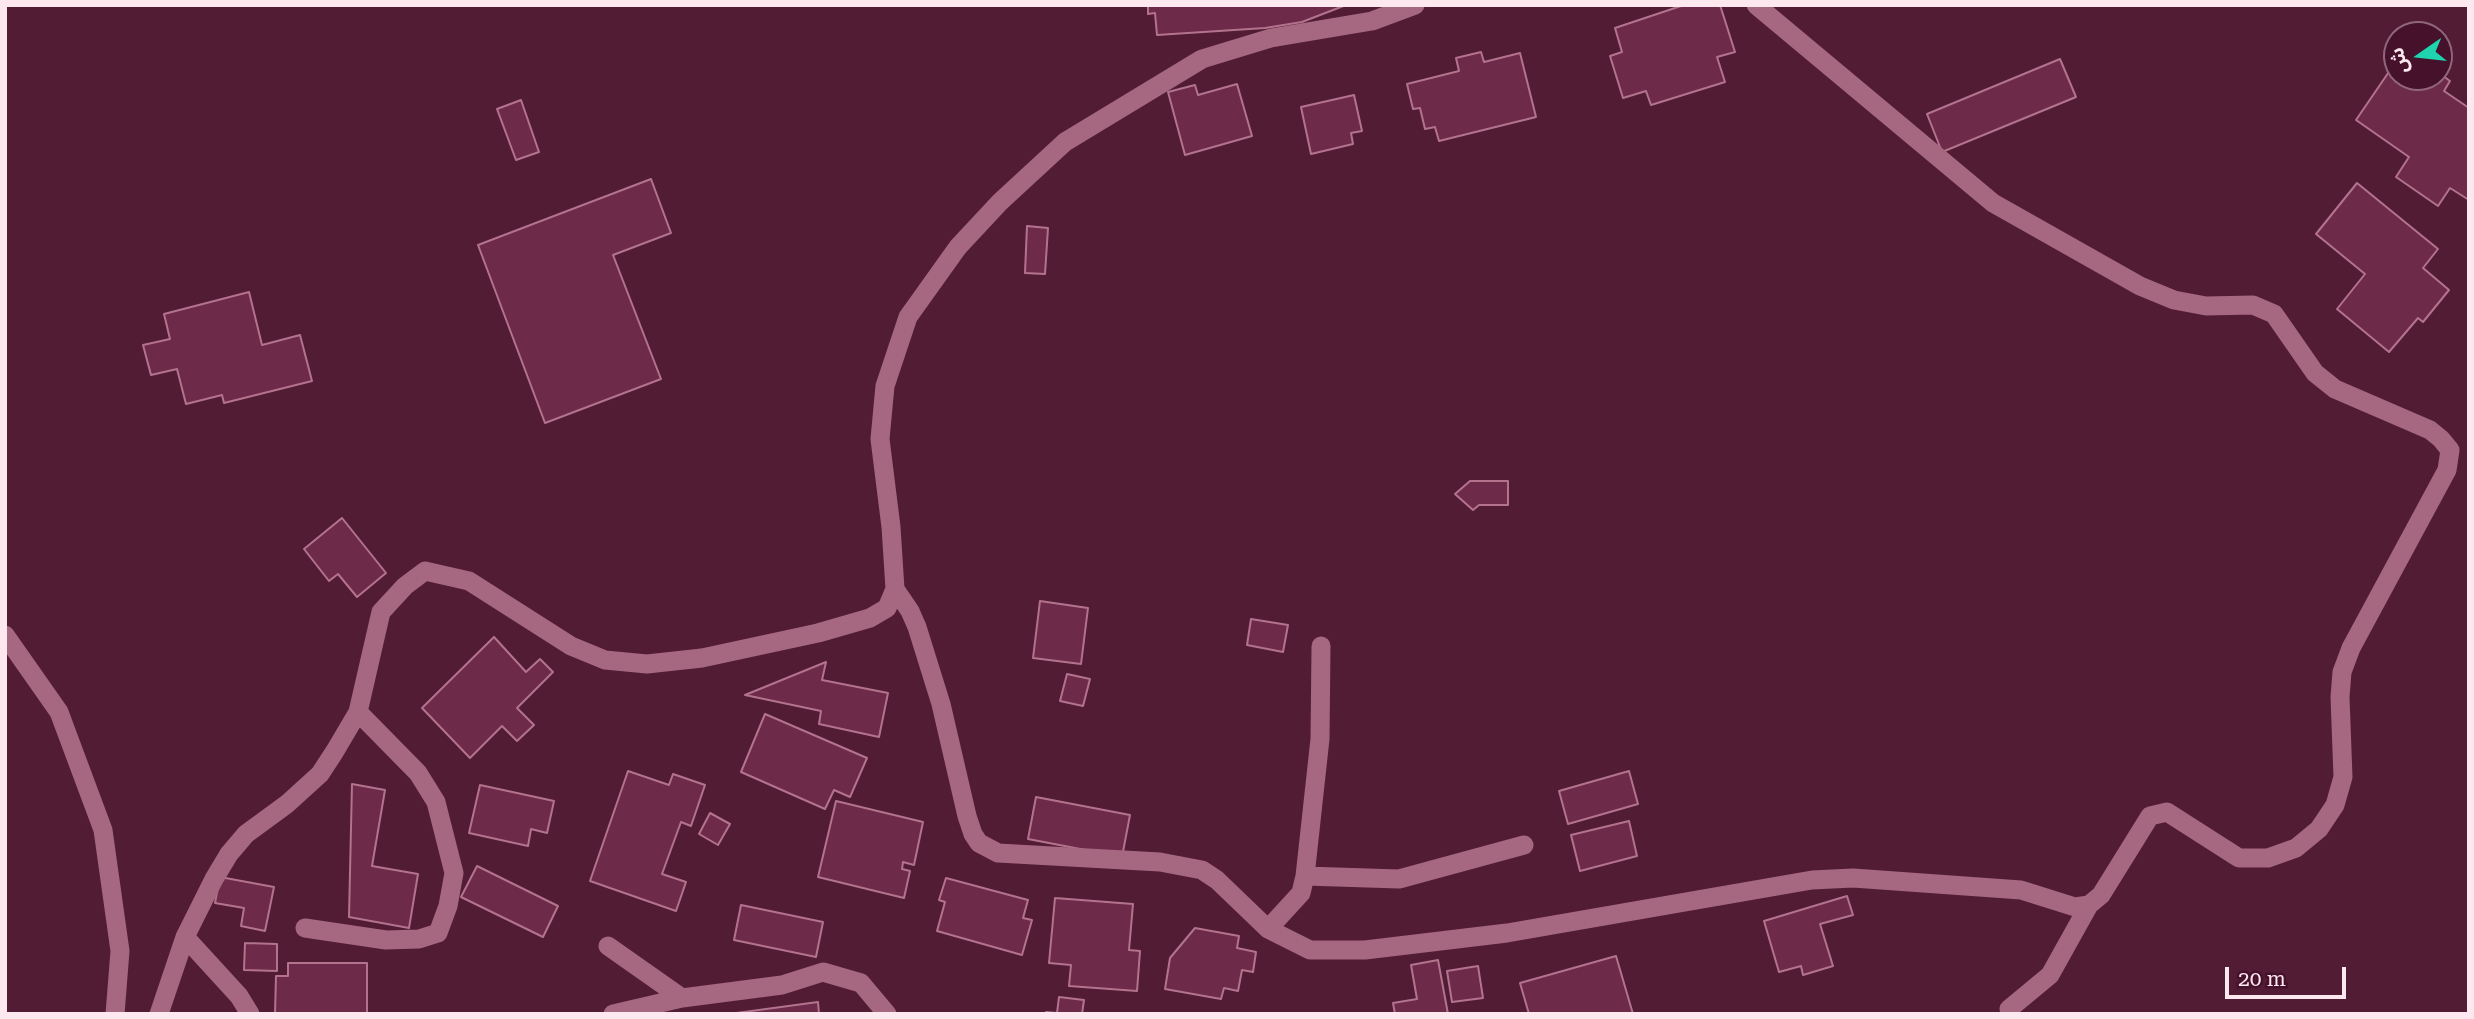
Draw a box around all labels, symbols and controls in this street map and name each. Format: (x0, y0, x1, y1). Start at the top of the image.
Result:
north arrow (2383, 21, 2453, 91)
text: ش (2385, 45, 2413, 76)
scale bar (2229, 953, 2350, 997)
text: 20 m (2238, 967, 2286, 991)

